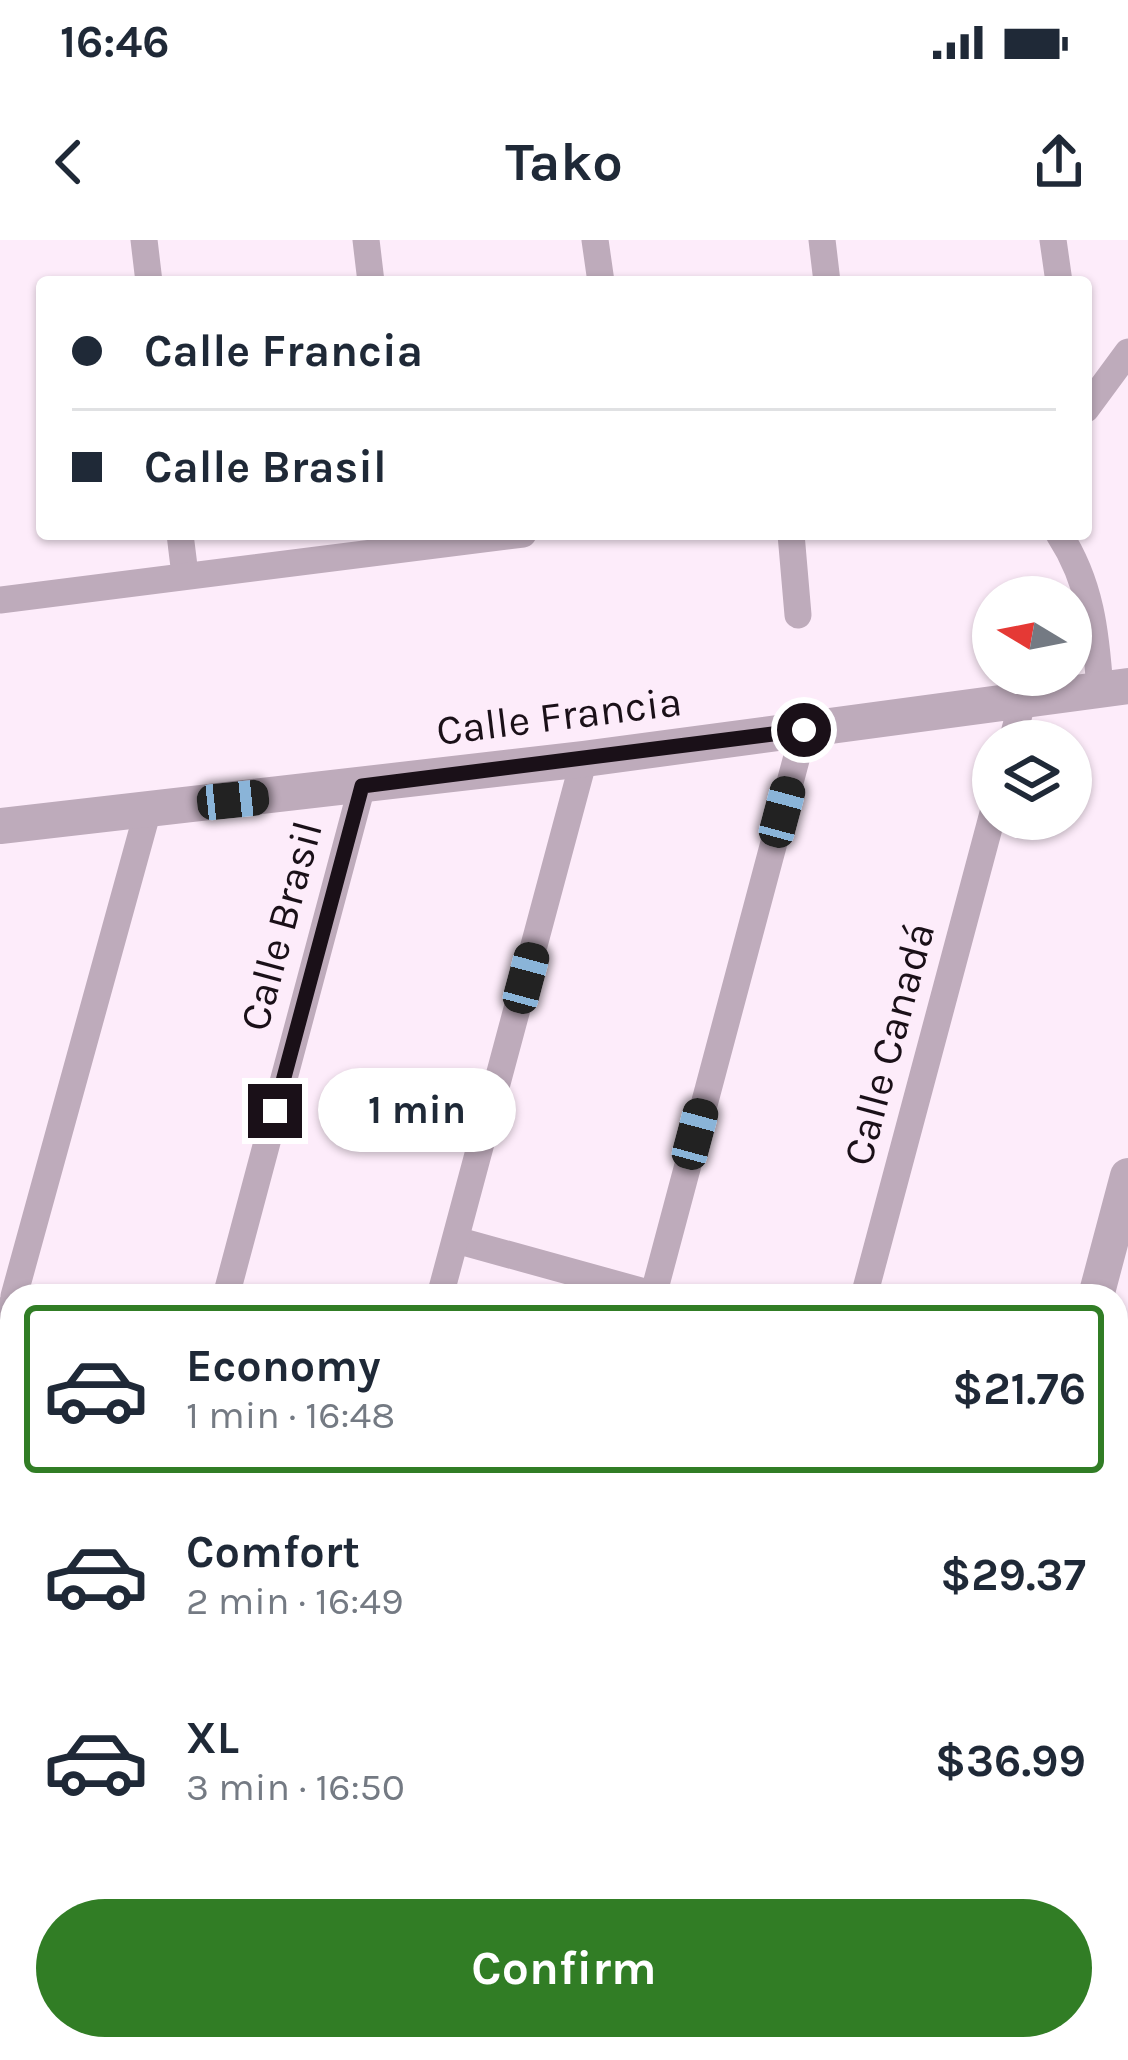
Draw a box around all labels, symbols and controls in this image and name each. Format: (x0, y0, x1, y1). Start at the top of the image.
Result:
text: 16:46 (60, 16, 170, 68)
icon: back (36, 129, 102, 195)
icon: share (1026, 129, 1092, 195)
text: Tako (505, 130, 623, 194)
text: Calle Francia (144, 325, 423, 377)
text: Calle Brasil (144, 441, 387, 493)
north arrow (972, 576, 1092, 696)
map controls (972, 576, 1092, 840)
street label: Calle Francia (433, 676, 685, 756)
route start (777, 703, 831, 757)
button: layers (972, 720, 1092, 840)
car (755, 773, 809, 851)
car (195, 778, 271, 822)
street label: Calle Brasil (229, 816, 333, 1036)
street label: Calle Canadá (833, 917, 945, 1171)
car (499, 939, 553, 1017)
callout: 1 min (317, 1069, 515, 1153)
route end (248, 1084, 302, 1138)
text: 1 min (368, 1087, 466, 1133)
car (668, 1095, 722, 1173)
icon: car (42, 1335, 150, 1443)
text: Economy (186, 1340, 381, 1392)
text: $21.76 (952, 1363, 1086, 1415)
text: 1 min · 16:48 (186, 1392, 395, 1438)
icon: car (42, 1521, 150, 1629)
text: Comfort (186, 1526, 360, 1578)
text: $29.37 (940, 1549, 1086, 1601)
text: 2 min · 16:49 (186, 1578, 404, 1624)
icon: car (42, 1707, 150, 1815)
text: XL (186, 1712, 239, 1764)
text: $36.99 (935, 1735, 1086, 1787)
text: 3 min · 16:50 (186, 1764, 405, 1810)
button: Confirm (36, 1899, 1092, 2037)

